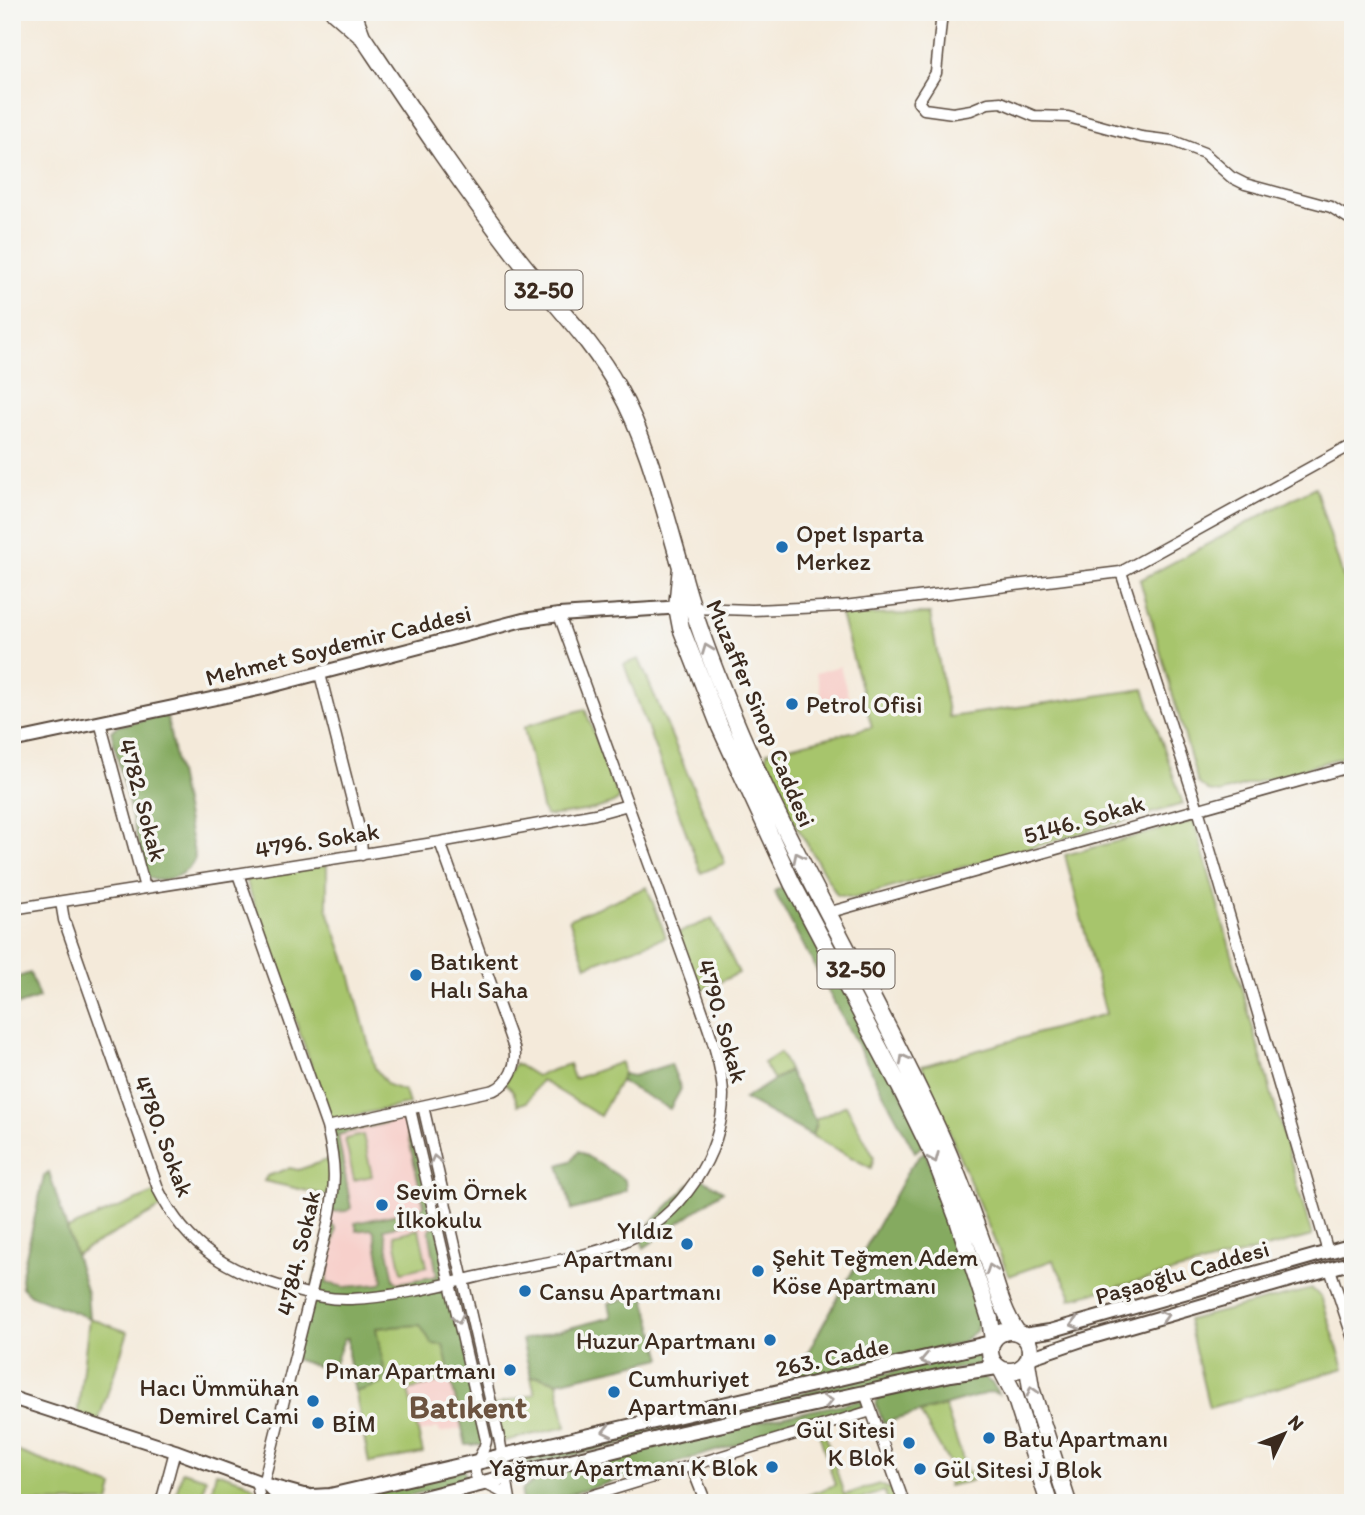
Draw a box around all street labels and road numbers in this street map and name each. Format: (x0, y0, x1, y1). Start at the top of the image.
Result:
road number: 32-50 (505, 270, 582, 310)
street label: Muzaffer Sinop Caddesi (700, 595, 822, 831)
street label: Mehmet Soydemir Caddesi (202, 598, 474, 692)
street label: 4782. Sokak (113, 736, 173, 864)
street label: 5146. Sokak (1020, 788, 1148, 850)
street label: 4796. Sokak (253, 816, 381, 864)
road number: 32-50 (818, 950, 894, 988)
street label: 4790. Sokak (692, 956, 754, 1086)
street label: 4780. Sokak (128, 1071, 200, 1201)
street label: 4784. Sokak (270, 1188, 326, 1318)
street label: Paşaoğlu Caddesi (1092, 1233, 1272, 1311)
street label: 263. Cadde (773, 1331, 891, 1383)

